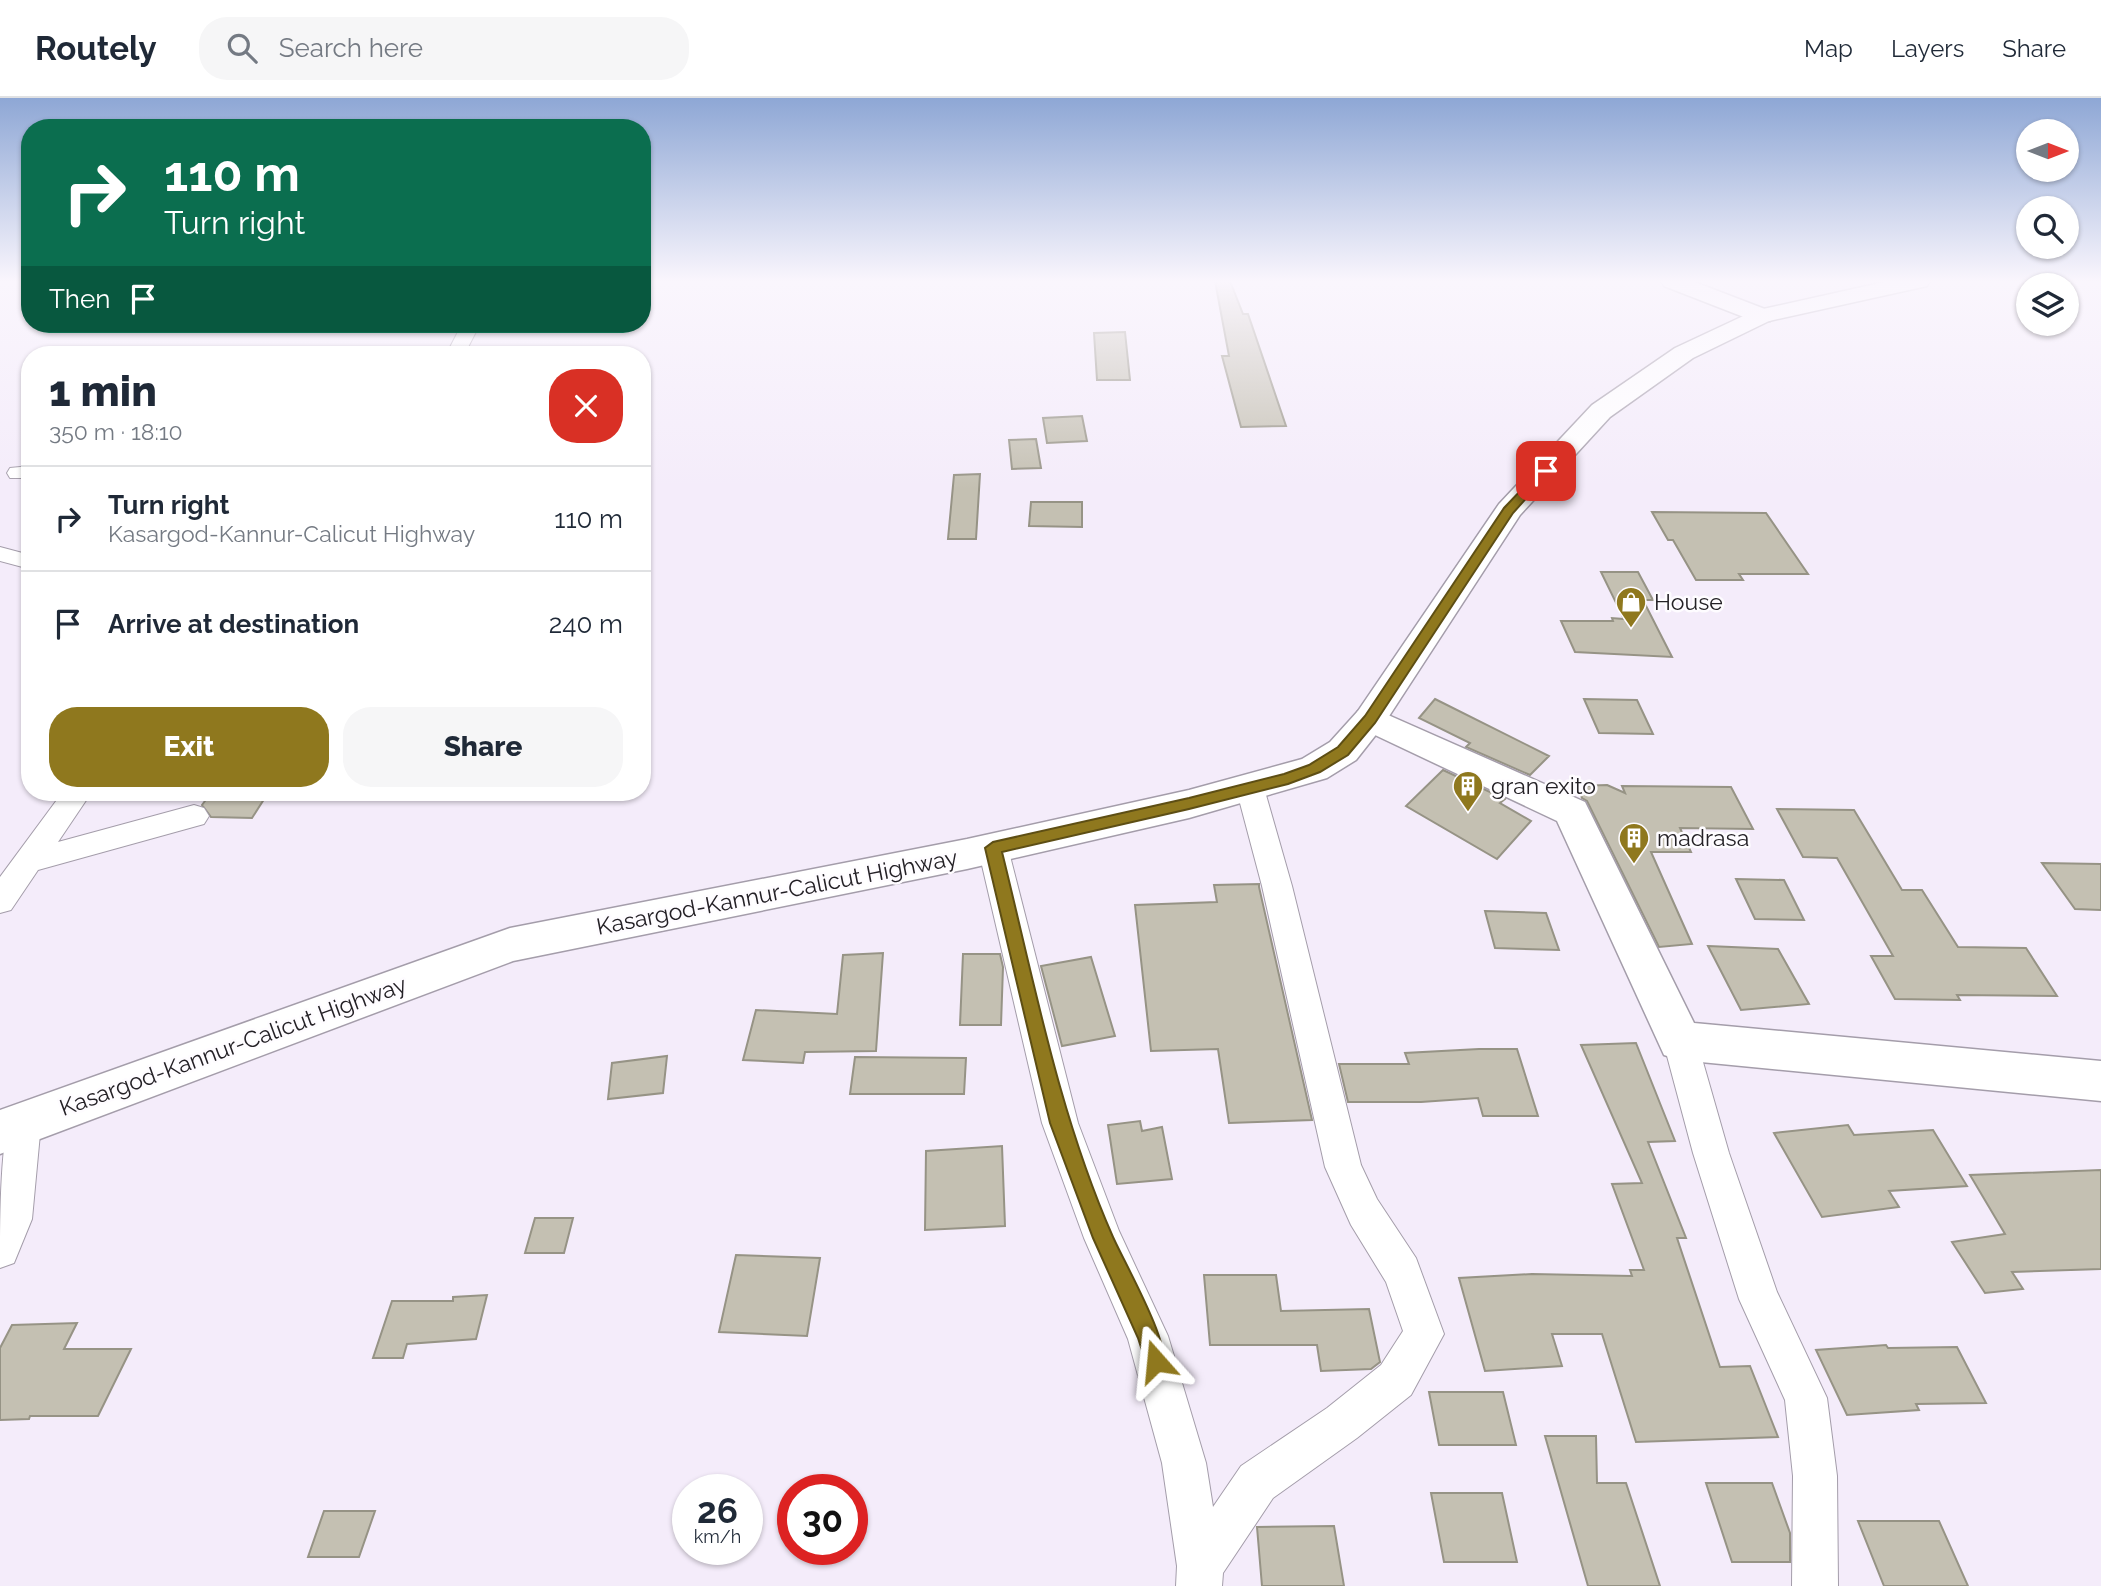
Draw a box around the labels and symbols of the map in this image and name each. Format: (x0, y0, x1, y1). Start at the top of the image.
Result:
north arrow (2016, 119, 2079, 182)
pin (1516, 441, 1576, 501)
shop icon: House (1614, 585, 1648, 629)
place label: House (1654, 588, 1723, 615)
building icon: gran exito (1451, 769, 1485, 813)
place label: gran exito (1491, 772, 1596, 799)
building icon: madrasa (1617, 821, 1651, 865)
place label: madrasa (1657, 824, 1749, 851)
street label: Kasargod-Kannur-Calicut Highway (594, 843, 960, 940)
street label: Kasargod-Kannur-Calicut Highway (56, 970, 410, 1121)
position arrow (1119, 1324, 1193, 1398)
speed limit sign: 30 (777, 1474, 868, 1565)

